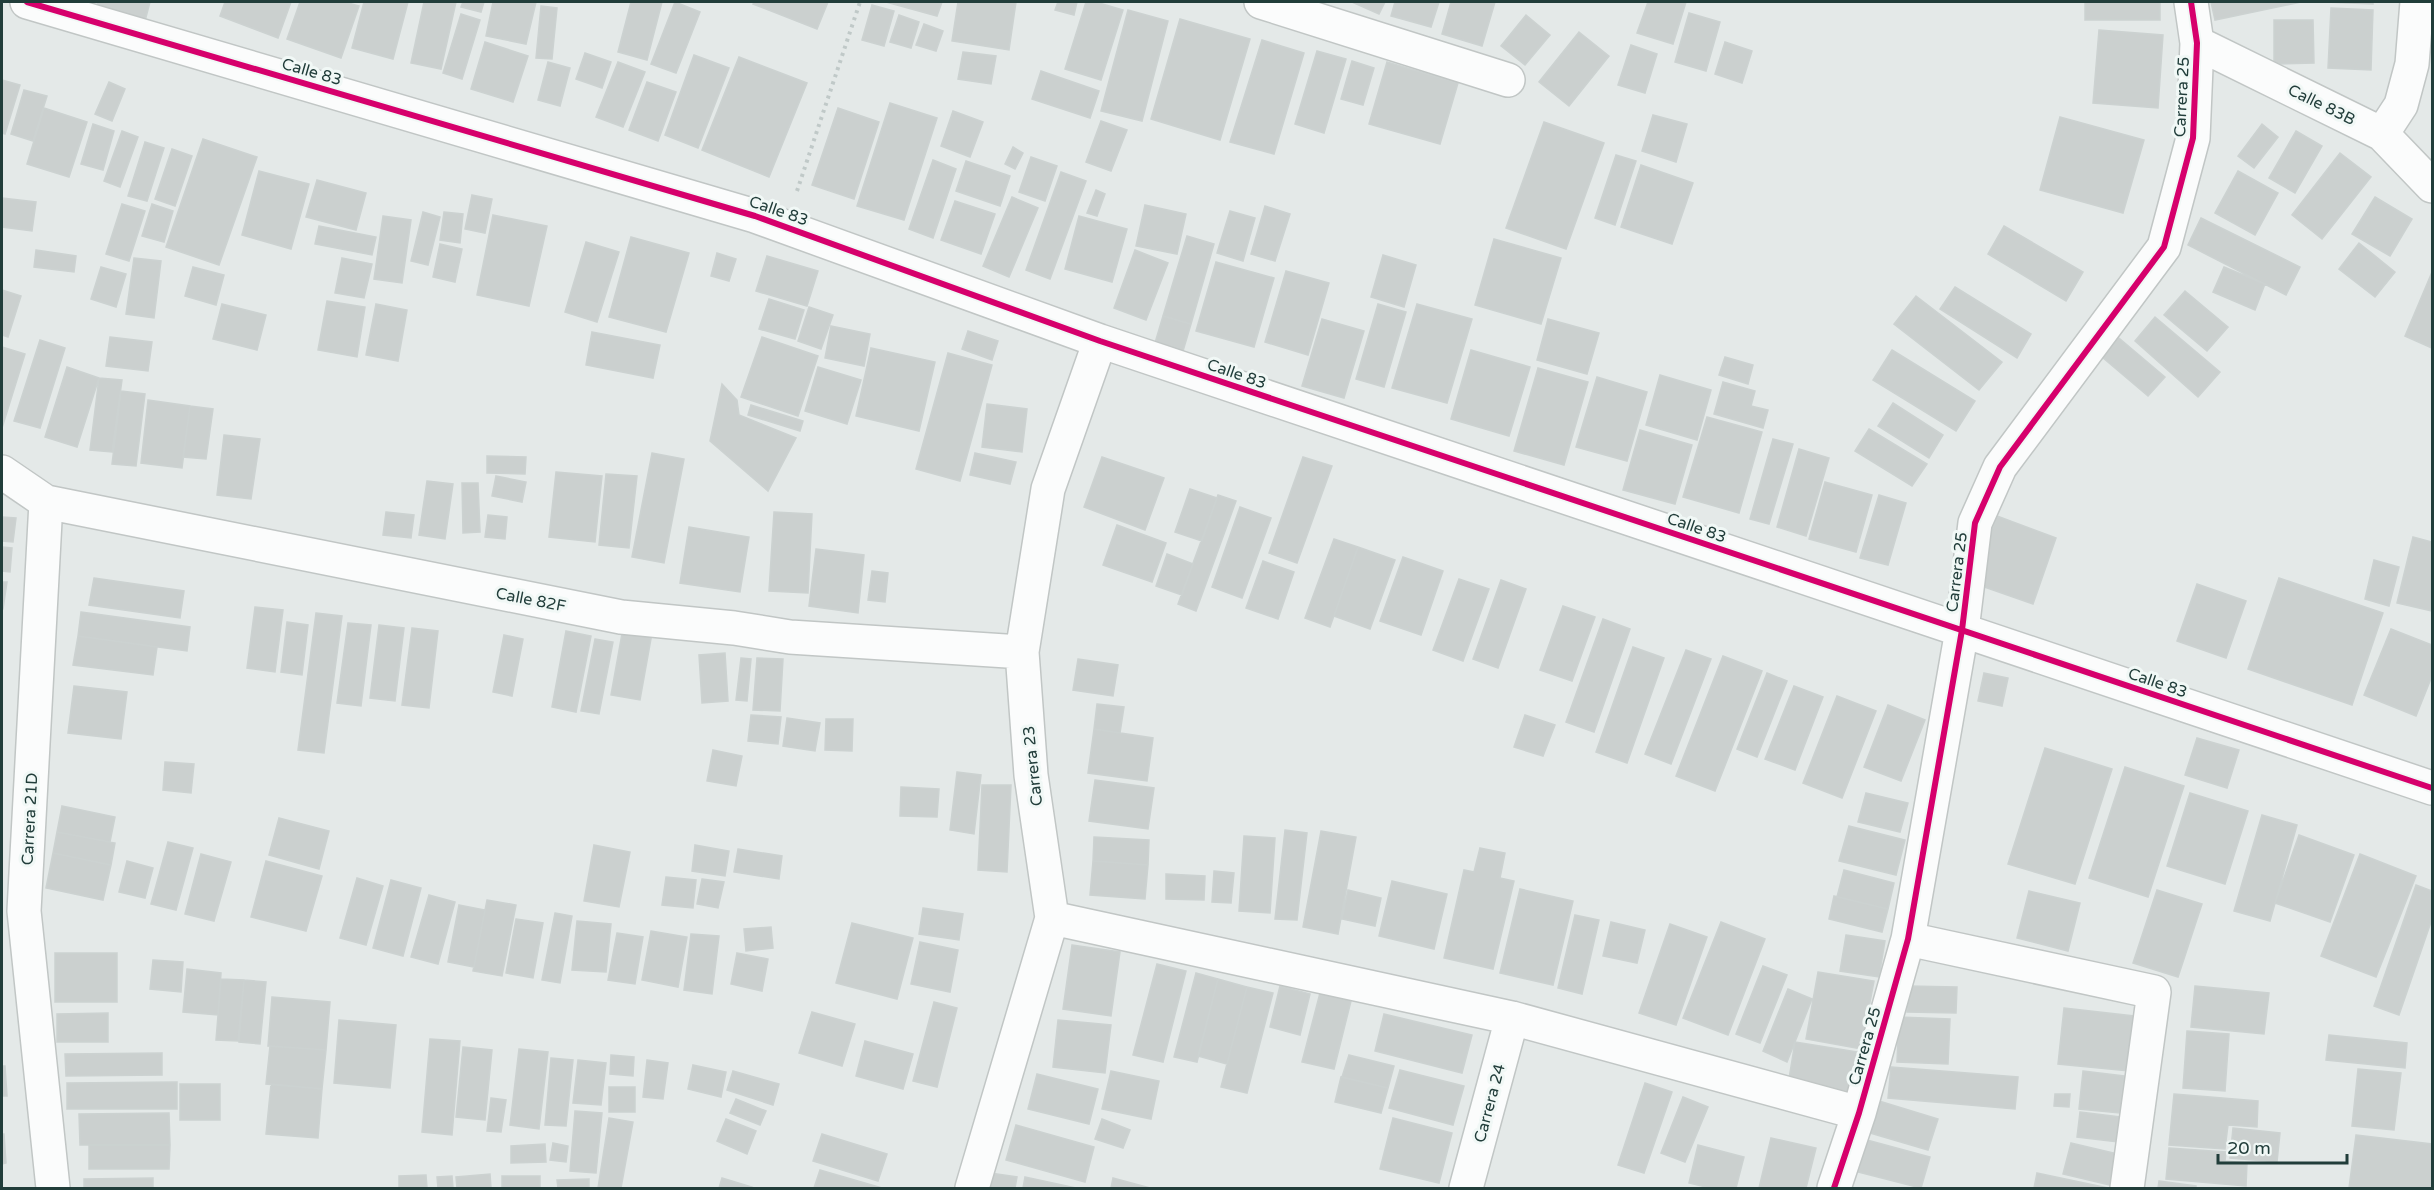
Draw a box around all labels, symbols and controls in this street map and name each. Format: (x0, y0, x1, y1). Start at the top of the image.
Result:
street label: Calle 83 (279, 54, 344, 90)
street label: Carrera 25 (2170, 56, 2194, 138)
street label: Calle 83B (2285, 80, 2359, 130)
street label: Calle 83 (746, 191, 811, 230)
street label: Calle 83 (1204, 354, 1269, 393)
street label: Calle 83 (1664, 508, 1729, 547)
street label: Carrera 25 (1942, 531, 1972, 613)
street label: Calle 82F (494, 583, 568, 617)
street label: Calle 83 (2125, 663, 2190, 702)
street label: Carrera 23 (1019, 725, 1047, 807)
street label: Carrera 21D (18, 772, 42, 866)
street label: Carrera 25 (1844, 1005, 1886, 1088)
street label: Carrera 24 (1470, 1062, 1510, 1145)
scale bar (2218, 1127, 2347, 1165)
text: 20 m (2227, 1137, 2271, 1159)

